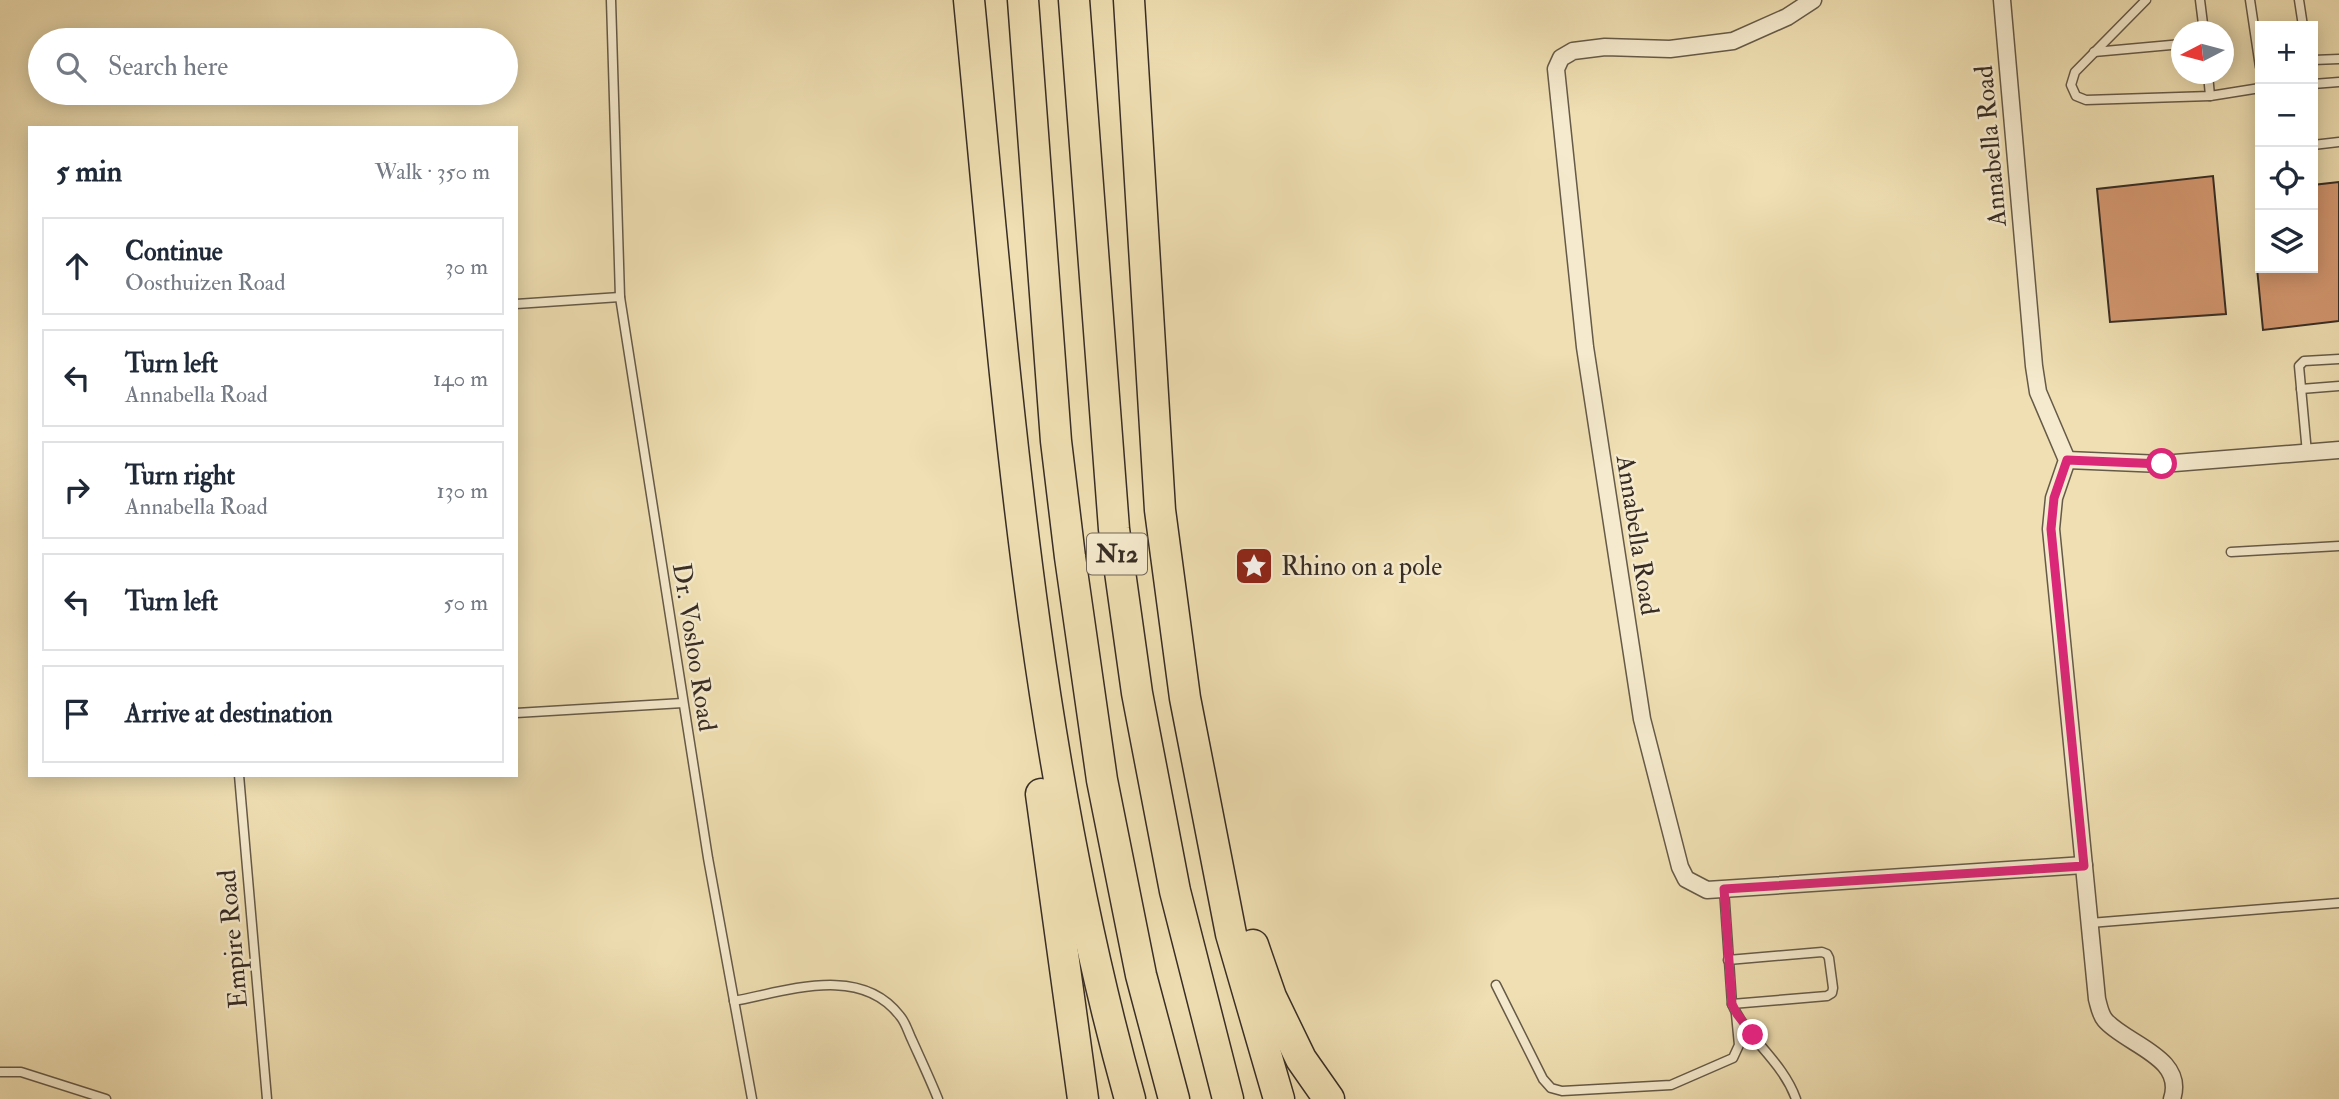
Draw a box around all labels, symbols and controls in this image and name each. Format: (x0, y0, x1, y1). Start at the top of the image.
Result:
north arrow (2171, 21, 2234, 84)
map controls (2255, 21, 2318, 273)
button: + (2255, 21, 2318, 84)
search box (28, 28, 518, 105)
icon: search (52, 48, 90, 86)
text: Search here (108, 51, 228, 83)
street label: Annabella Road (1968, 64, 2014, 229)
button: − (2255, 84, 2318, 147)
button: locate (2255, 147, 2318, 210)
text: 5 min (56, 153, 122, 190)
text: Walk · 350 m (375, 157, 490, 186)
button: layers (2255, 210, 2318, 273)
text: Continue (125, 236, 223, 268)
icon: ahead (58, 247, 96, 285)
text: 30 m (445, 252, 488, 281)
text: Oosthuizen Road (125, 268, 286, 297)
text: Turn left (125, 348, 218, 380)
icon: left (58, 359, 96, 397)
text: 140 m (433, 364, 488, 393)
text: Annabella Road (125, 380, 268, 409)
route start (2146, 448, 2177, 479)
street label: Annabella Road (1608, 452, 1665, 618)
text: Turn right (125, 460, 235, 492)
icon: right (58, 471, 96, 509)
text: 130 m (436, 476, 488, 505)
text: Annabella Road (125, 492, 268, 521)
road number: N12 (1087, 534, 1147, 574)
place icon: Rhino on a pole (1233, 545, 1275, 587)
place label: Rhino on a pole (1281, 551, 1442, 584)
street label: Dr. Vosloo Road (665, 561, 723, 734)
icon: left (58, 583, 96, 621)
text: Turn left (125, 586, 218, 618)
text: 50 m (444, 588, 488, 617)
icon: arrive (58, 695, 96, 733)
text: Arrive at destination (125, 698, 333, 730)
street label: Empire Road (211, 868, 256, 1010)
route end (1737, 1019, 1768, 1050)

